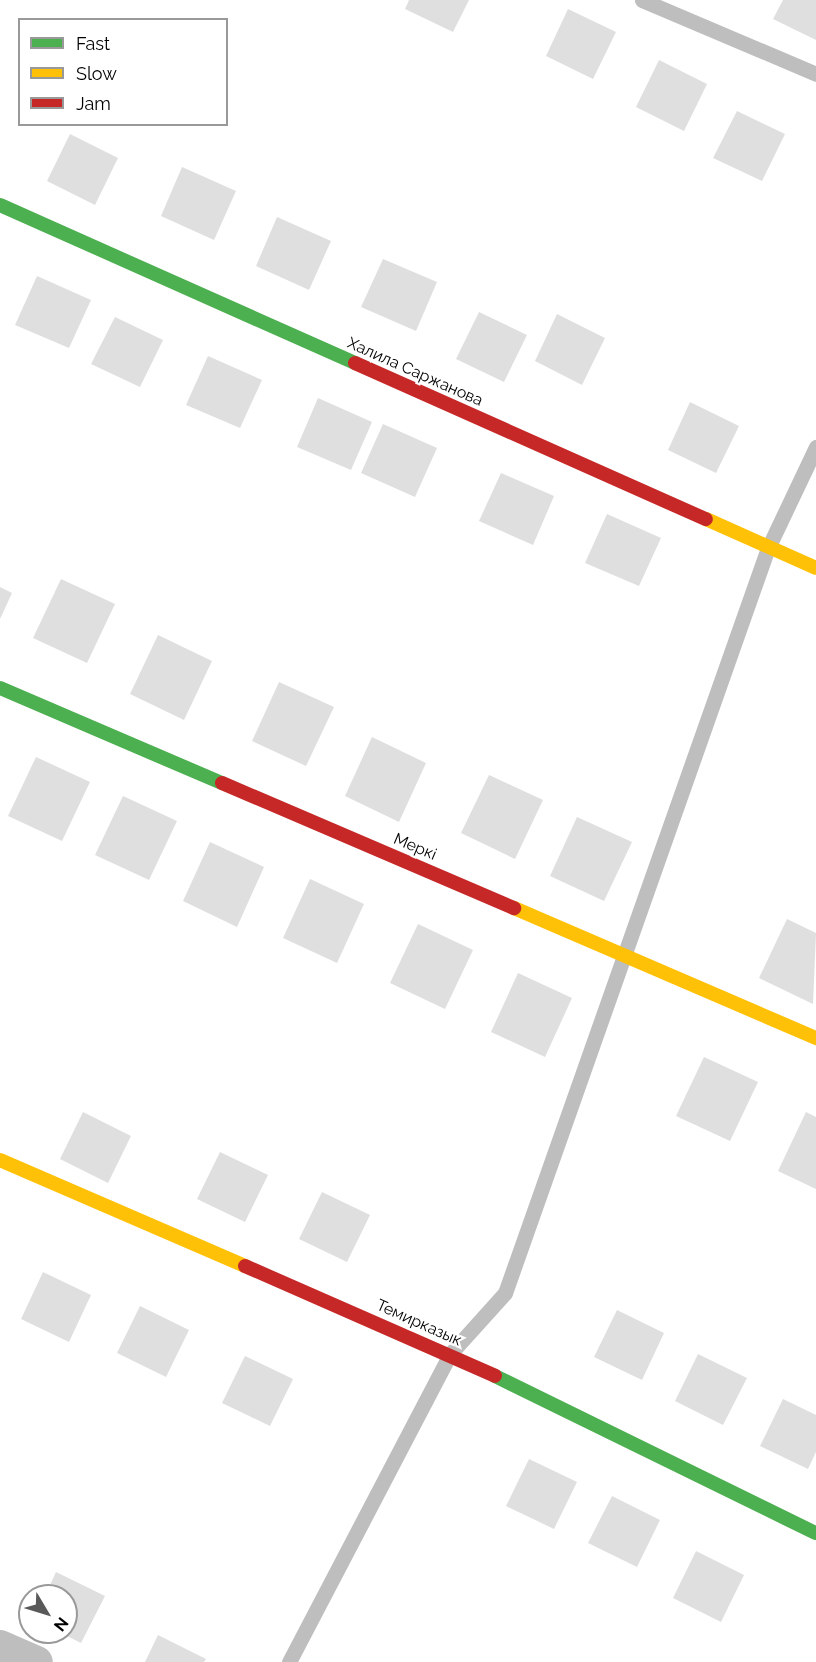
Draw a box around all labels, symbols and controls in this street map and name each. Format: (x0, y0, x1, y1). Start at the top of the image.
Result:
legend (18, 18, 228, 126)
text: Fast (76, 33, 110, 54)
text: Slow (76, 63, 117, 84)
text: Jam (76, 93, 111, 114)
street label: Халила Саржанова (344, 333, 486, 411)
street label: Меркі (391, 829, 439, 865)
street label: Темирказык (373, 1296, 465, 1350)
north arrow (18, 1584, 78, 1644)
text: N (50, 1613, 72, 1635)

